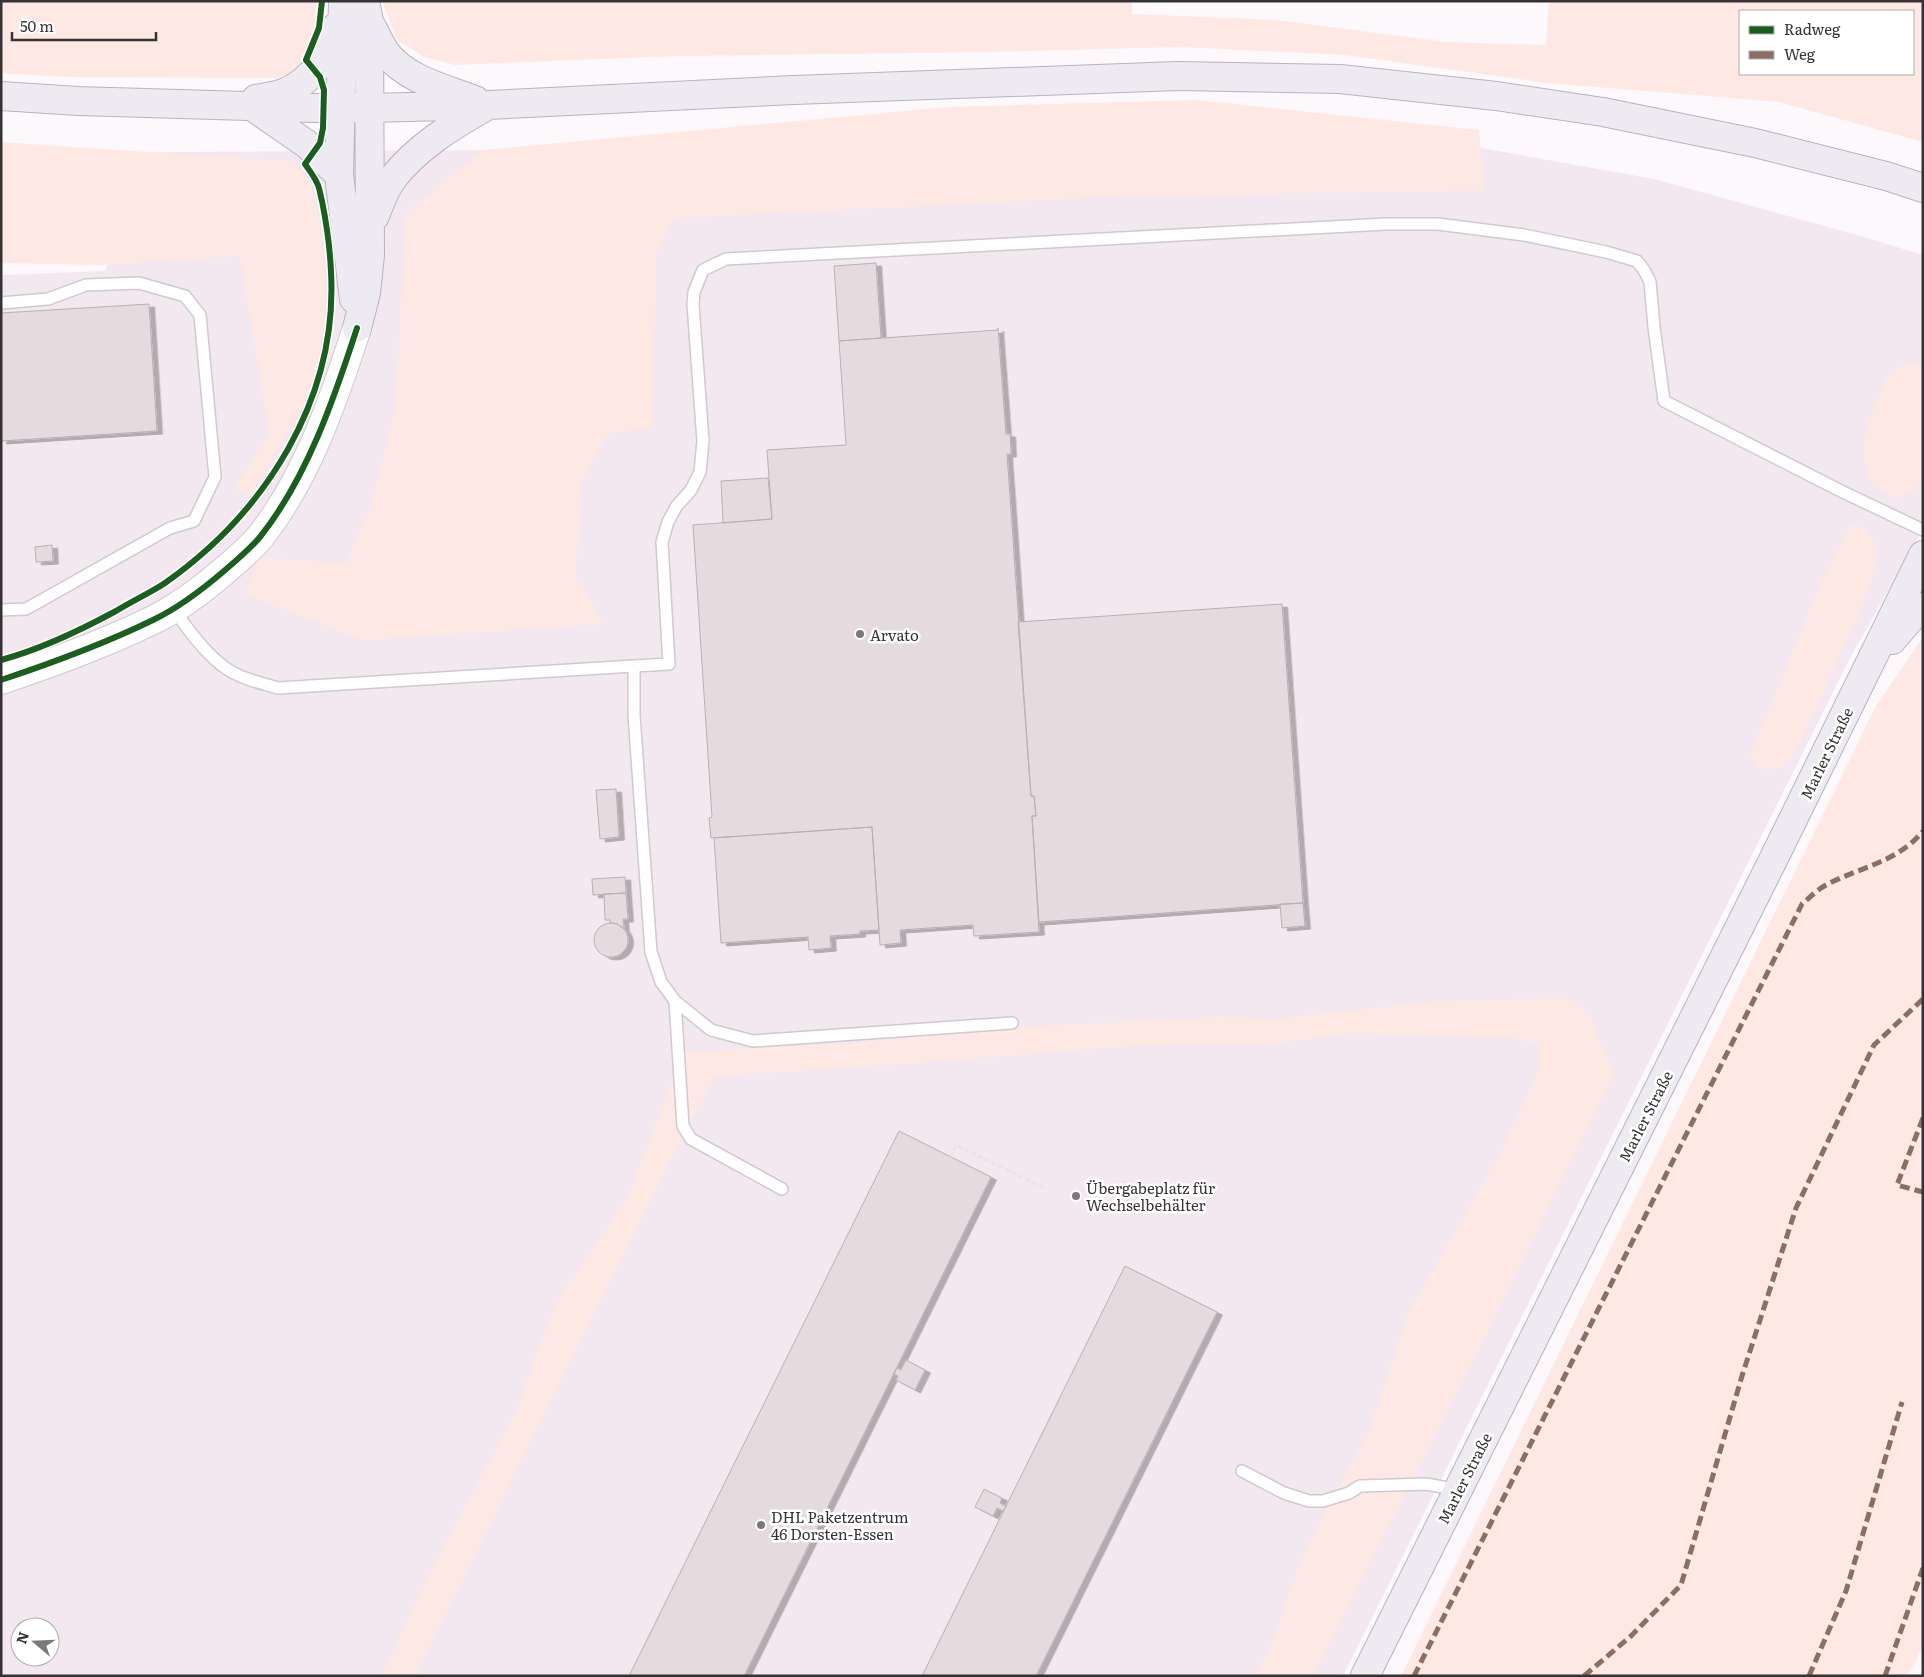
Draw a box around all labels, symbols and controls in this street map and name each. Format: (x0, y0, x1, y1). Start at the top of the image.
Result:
scale bar (12, 10, 156, 42)
legend (1739, 10, 1914, 75)
text: 50 m (20, 14, 54, 37)
text: Radweg (1784, 17, 1841, 40)
text: Weg (1784, 42, 1816, 65)
place label: Arvato (870, 623, 919, 646)
marker: Arvato (854, 628, 866, 640)
street label: Marler Straße (1794, 703, 1858, 803)
street label: Marler Straße (1612, 1066, 1678, 1166)
place label: Übergabeplatz für Wechselbehälter (1086, 1176, 1215, 1216)
marker: Übergabeplatz für Wechselbehälter (1070, 1190, 1082, 1202)
street label: Marler Straße (1431, 1428, 1497, 1528)
place label: DHL Paketzentrum 46 Dorsten-Essen (771, 1505, 909, 1545)
marker: DHL Paketzentrum 46 Dorsten-Essen (755, 1519, 767, 1531)
north arrow (10, 1617, 60, 1667)
text: N (10, 1628, 33, 1646)

